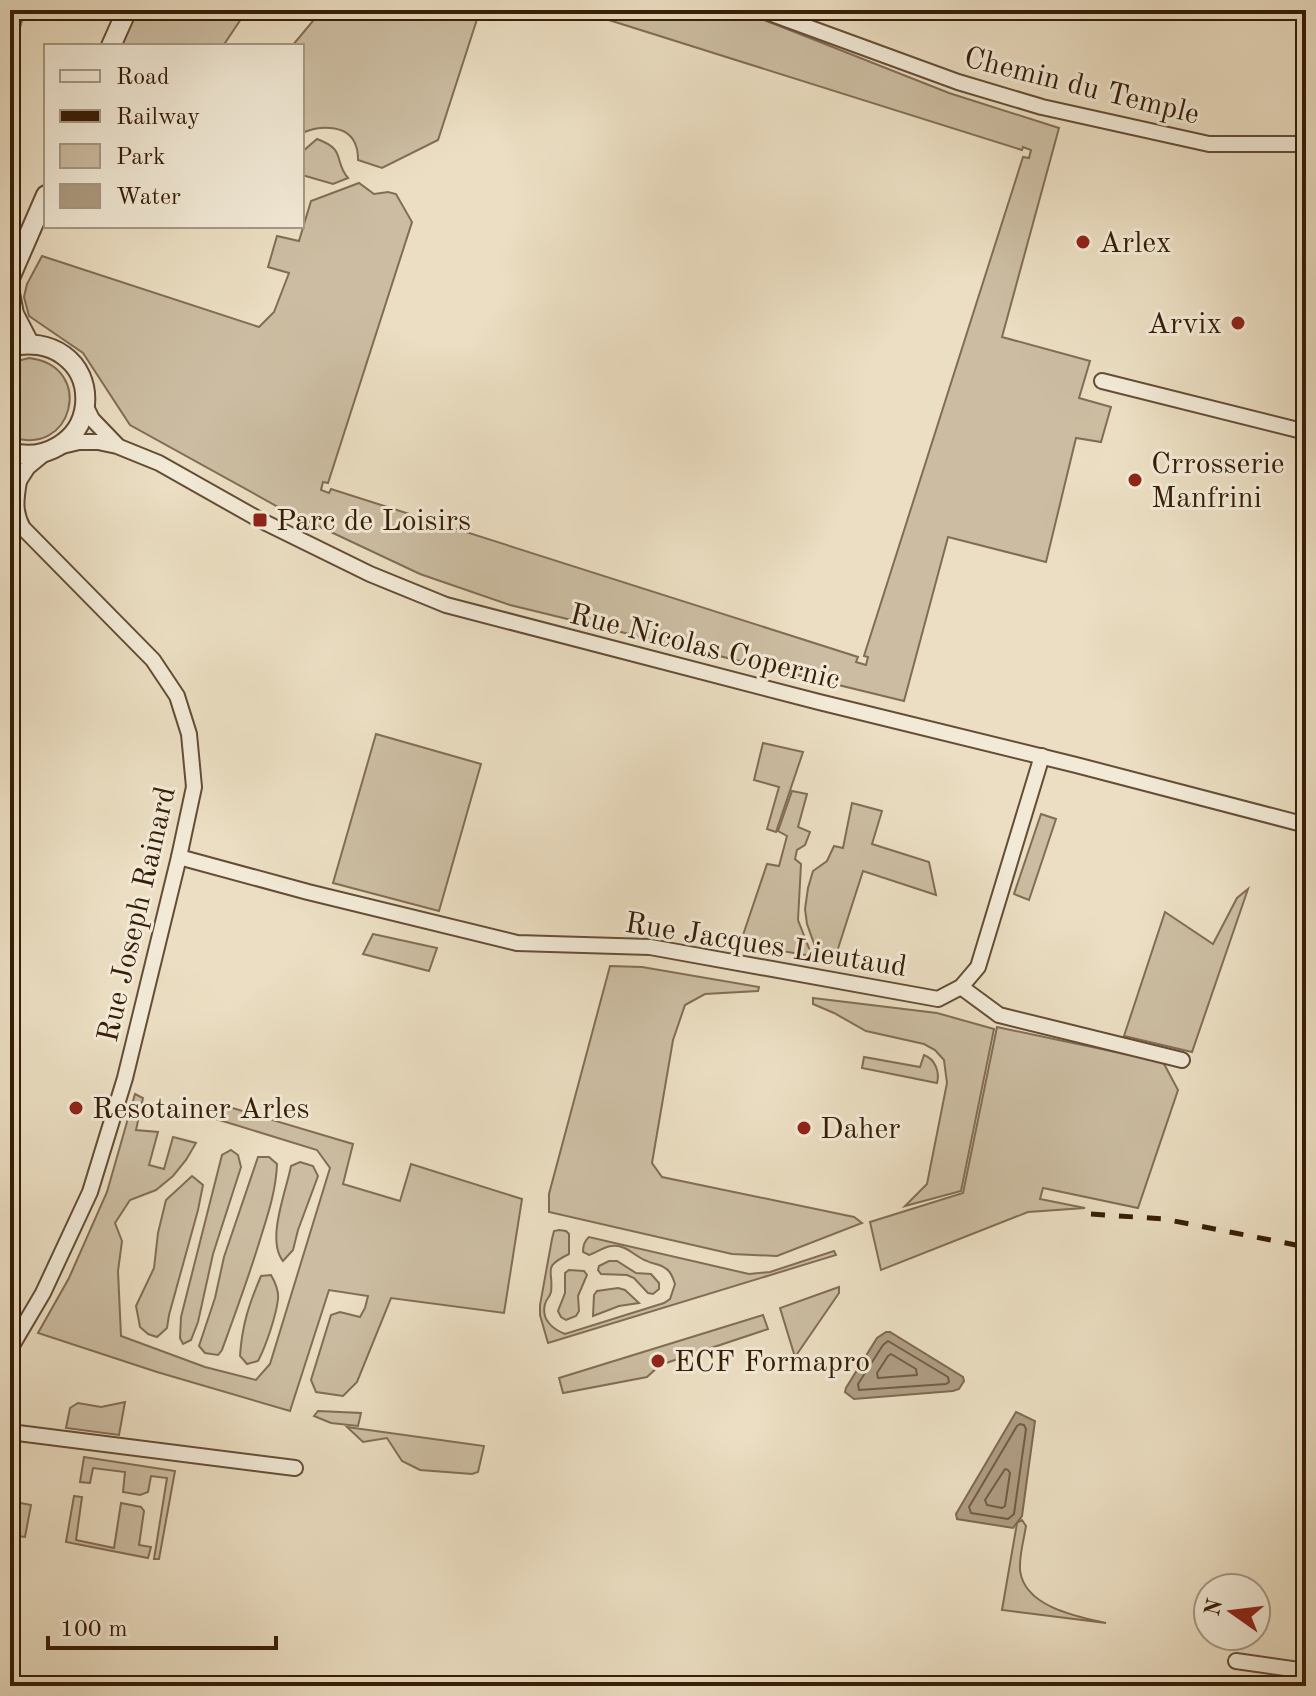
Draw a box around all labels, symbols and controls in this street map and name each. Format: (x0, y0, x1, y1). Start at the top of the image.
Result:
street label: Chemin du Temple (961, 43, 1202, 131)
legend (44, 44, 304, 228)
text: Road (116, 66, 169, 90)
text: Railway (116, 106, 200, 130)
text: Park (116, 146, 165, 170)
text: Water (116, 186, 181, 210)
place label: Arlex (1099, 229, 1172, 259)
marker: Arlex (1074, 233, 1092, 251)
place label: Arvix (1147, 310, 1222, 340)
marker: Arvix (1229, 314, 1247, 332)
place label: Crrosserie Manfrini (1151, 450, 1285, 514)
marker: Crrosserie Manfrini (1126, 471, 1144, 489)
place label: Parc de Loisirs (276, 507, 471, 537)
marker: Parc de Loisirs (251, 511, 269, 529)
street label: Rue Nicolas Copernic (566, 600, 843, 696)
street label: Rue Joseph Rainard (94, 784, 182, 1045)
street label: Rue Jacques Lieutaud (623, 909, 909, 983)
place label: Resotainer Arles (92, 1095, 309, 1125)
marker: Resotainer Arles (67, 1099, 85, 1117)
place label: Daher (820, 1115, 901, 1145)
marker: Daher (795, 1119, 813, 1137)
place label: ECF Formapro (674, 1348, 870, 1378)
marker: ECF Formapro (649, 1352, 667, 1370)
north arrow (1192, 1572, 1272, 1652)
text: N (1202, 1597, 1227, 1618)
scale bar (48, 1600, 276, 1650)
text: 100 m (60, 1618, 128, 1642)

